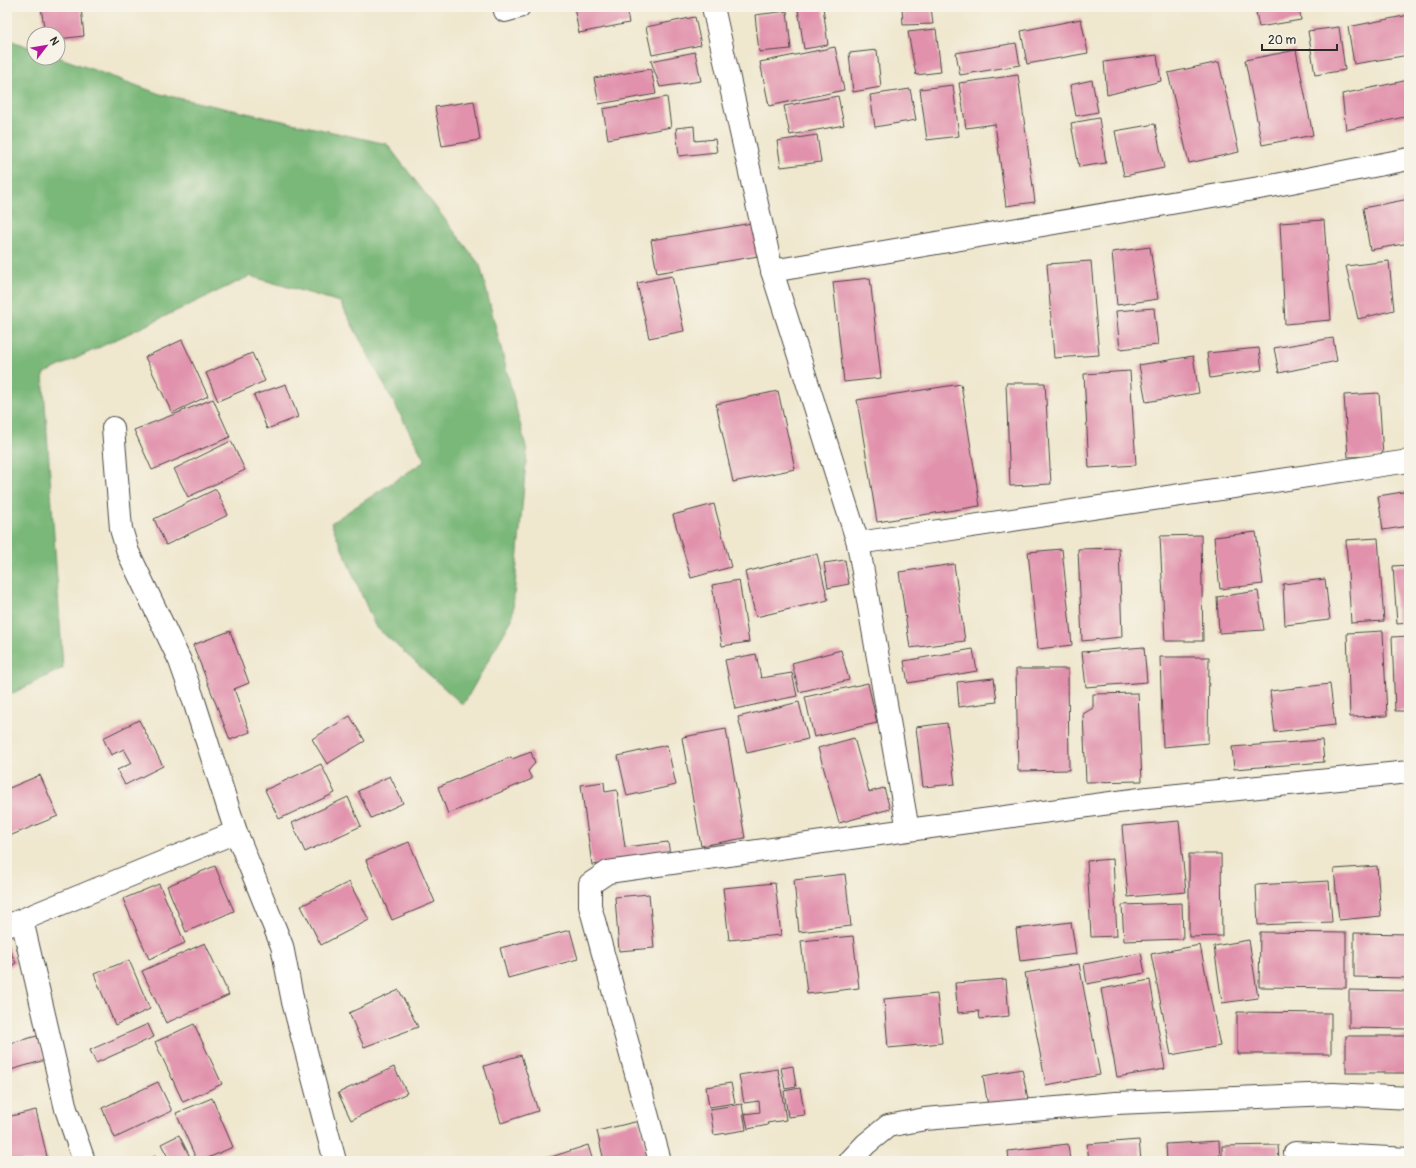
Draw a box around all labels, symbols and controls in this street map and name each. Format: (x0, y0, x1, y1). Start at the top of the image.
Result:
north arrow (26, 26, 66, 66)
scale bar (1262, 26, 1337, 52)
text: 20 m (1268, 33, 1297, 48)
text: N (47, 35, 62, 48)

